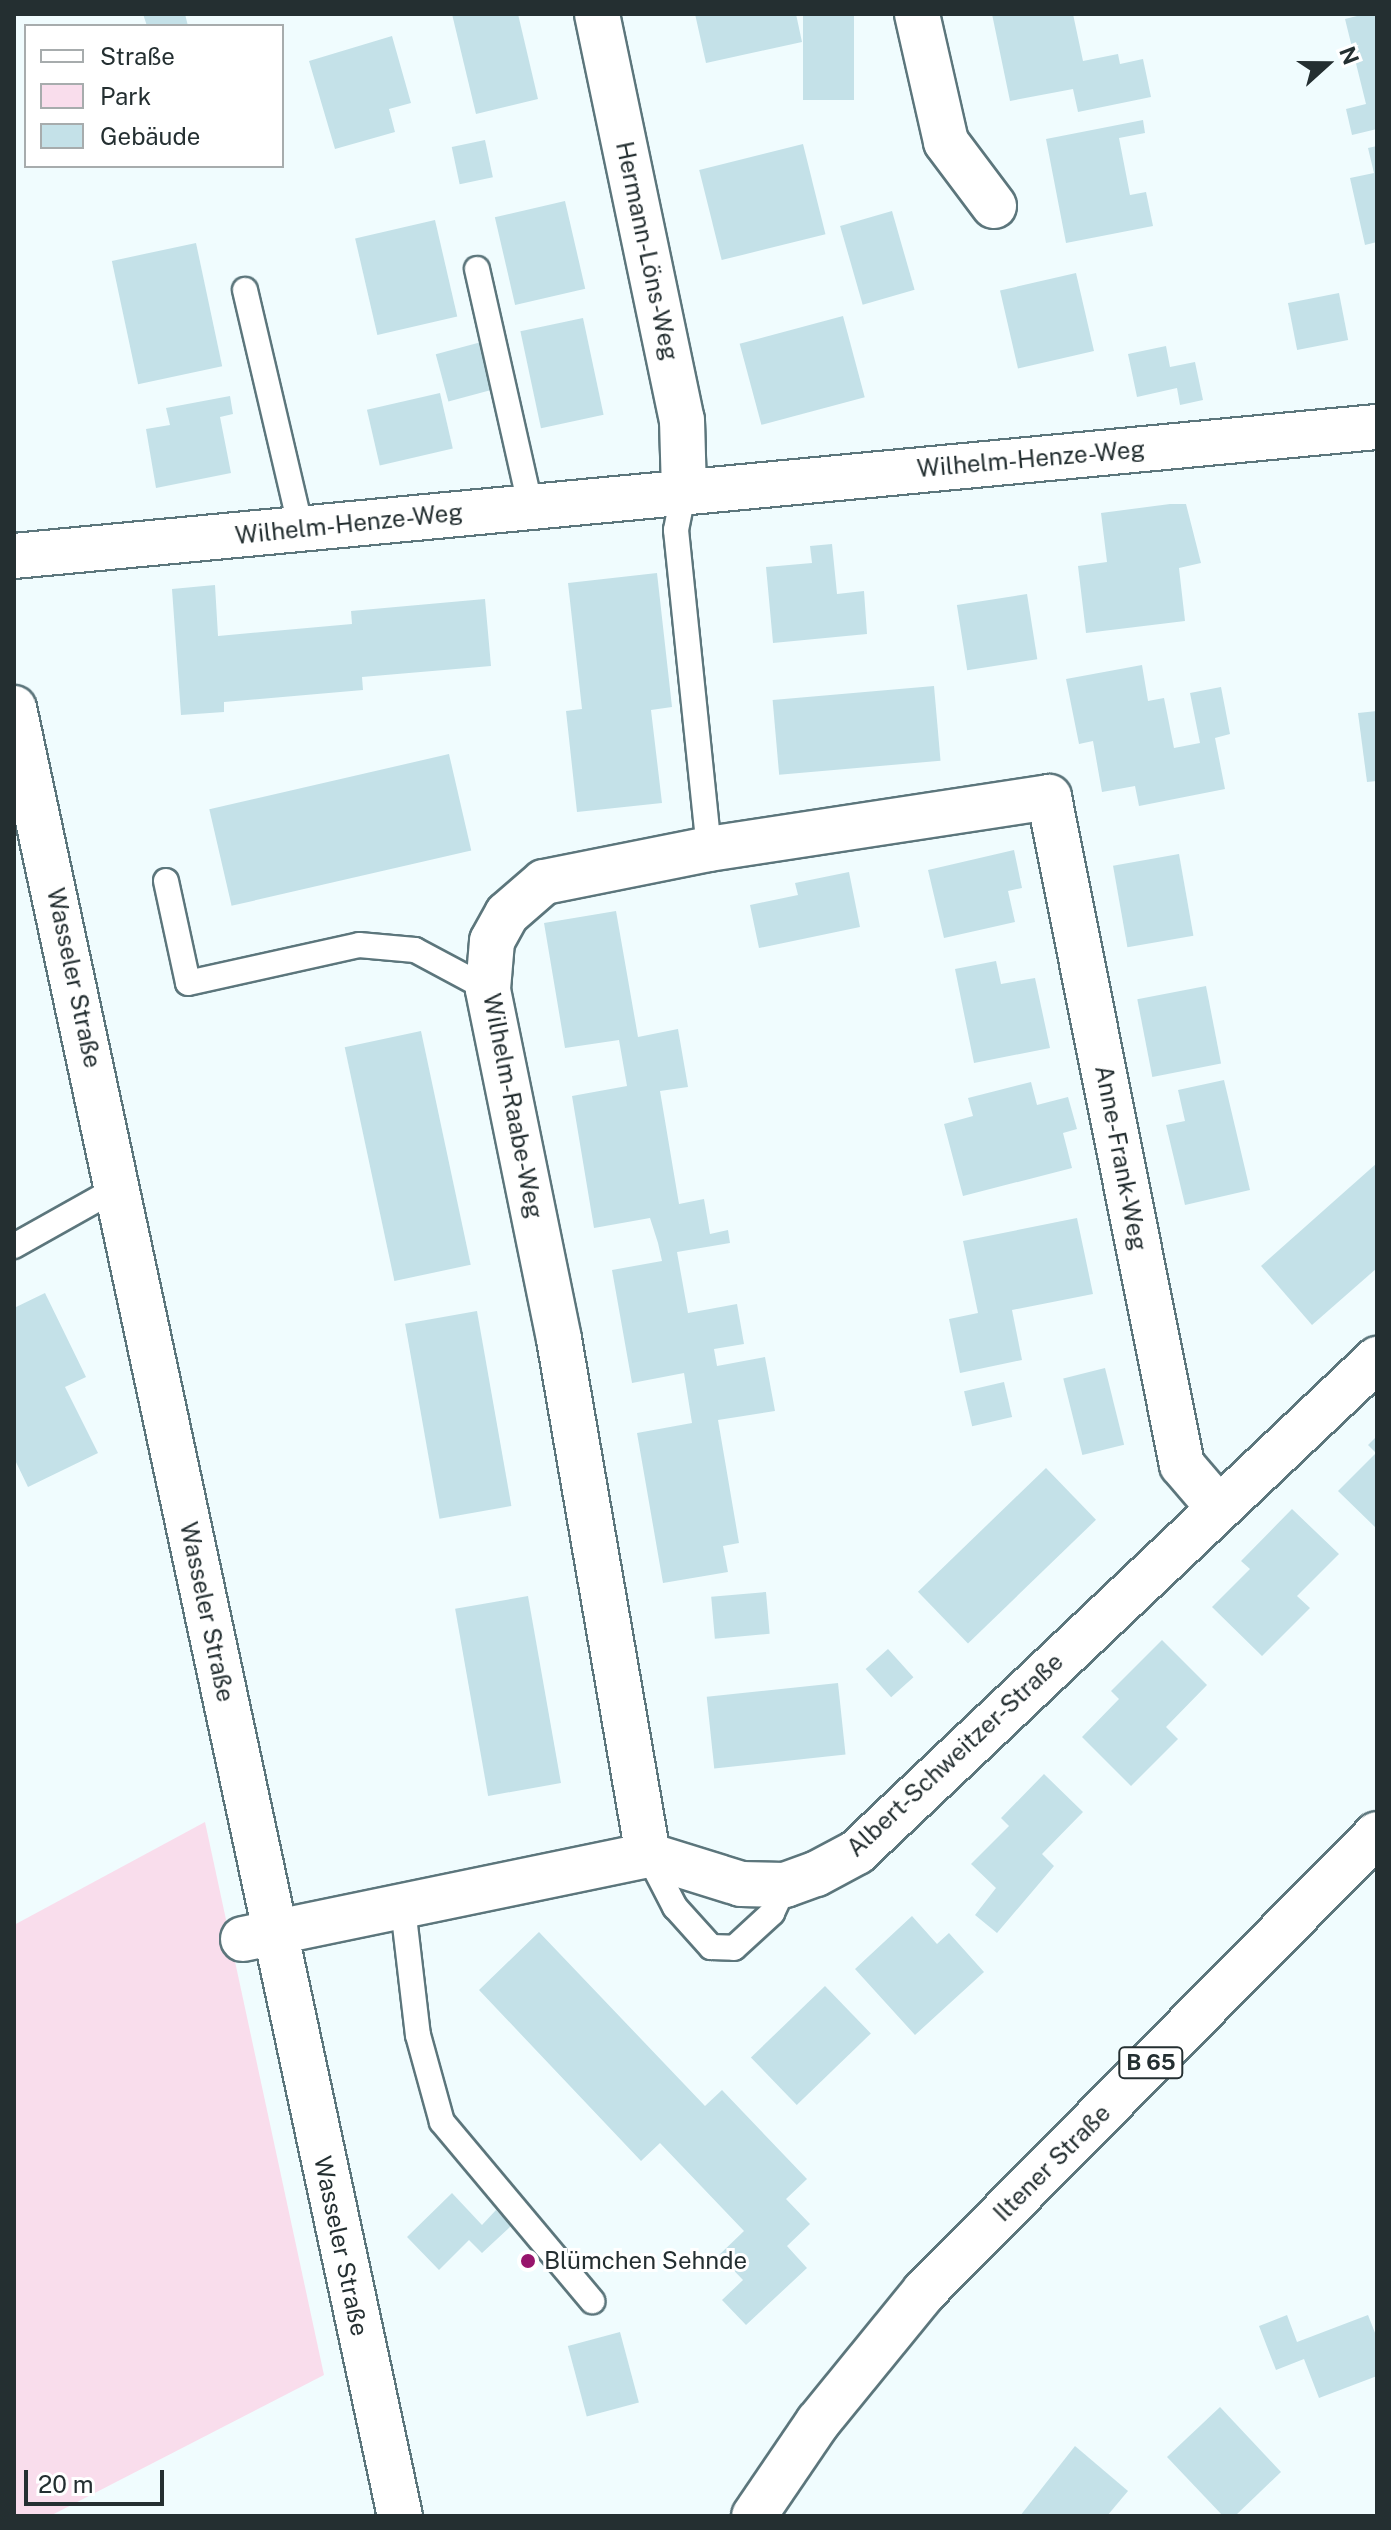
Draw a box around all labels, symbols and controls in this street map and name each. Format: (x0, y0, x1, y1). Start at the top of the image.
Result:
legend (24, 24, 284, 168)
north arrow (1287, 24, 1367, 104)
text: Straße (100, 42, 175, 70)
text: N (1334, 43, 1365, 68)
text: Park (100, 82, 151, 110)
text: Gebäude (100, 122, 200, 150)
street label: Hermann-Löns-Weg (610, 139, 684, 363)
street label: Wilhelm-Henze-Weg (916, 435, 1146, 483)
street label: Wilhelm-Henze-Weg (234, 498, 464, 550)
street label: Wasseler Straße (41, 885, 107, 1071)
street label: Wilhelm-Raabe-Weg (477, 991, 549, 1221)
street label: Anne-Frank-Weg (1089, 1063, 1153, 1253)
street label: Wasseler Straße (174, 1519, 240, 1705)
street label: Albert-Schweitzer-Straße (841, 1647, 1069, 1863)
road number: B 65 (1117, 2045, 1185, 2081)
street label: Iltener Straße (988, 2099, 1116, 2227)
street label: Wasseler Straße (308, 2153, 374, 2339)
place label: Blümchen Sehnde (544, 2247, 747, 2275)
marker: Blümchen Sehnde (519, 2252, 537, 2270)
scale bar (28, 2454, 168, 2504)
text: 20 m (38, 2470, 94, 2498)

